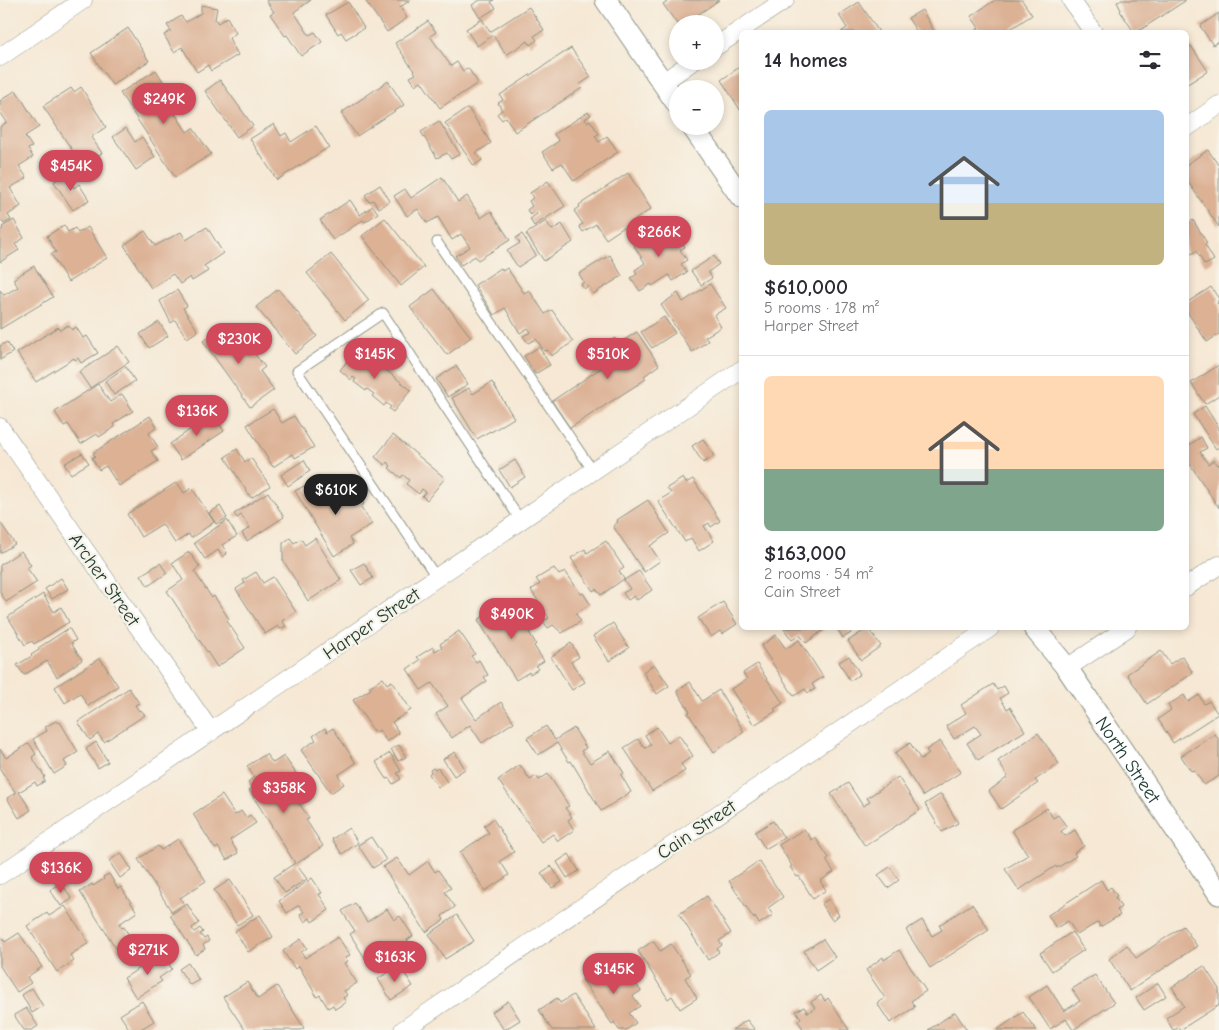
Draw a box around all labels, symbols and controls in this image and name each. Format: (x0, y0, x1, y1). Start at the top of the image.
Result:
map controls (669, 15, 724, 135)
button: + (669, 15, 724, 70)
icon: filters (1136, 46, 1164, 74)
text: 14 homes (764, 48, 847, 72)
button: − (669, 80, 724, 135)
pin: $249K (129, 82, 199, 125)
text: $249K (143, 90, 185, 108)
icon: home (919, 143, 1009, 233)
pin: $454K (36, 150, 106, 192)
text: $454K (50, 157, 92, 175)
pin: $266K (624, 216, 694, 258)
text: $266K (637, 223, 681, 241)
text: $610,000 (764, 275, 848, 299)
text: 5 rooms · 178 m² (764, 299, 879, 317)
text: Harper Street (764, 317, 858, 335)
pin: $230K (204, 322, 274, 365)
text: $230K (217, 330, 261, 348)
pin: $145K (340, 338, 410, 380)
pin: $510K (573, 338, 643, 380)
text: $145K (355, 345, 395, 363)
text: $510K (587, 345, 629, 363)
pin: $136K (162, 394, 232, 437)
text: $136K (176, 402, 218, 420)
icon: home (919, 408, 1009, 498)
pin: $610K (301, 474, 371, 516)
text: $610K (315, 481, 357, 499)
street label: Archer Street (64, 529, 145, 631)
text: $163,000 (764, 541, 846, 565)
text: 2 rooms · 54 m² (764, 565, 873, 583)
street label: Harper Street (319, 583, 425, 664)
text: Cain Street (764, 583, 840, 601)
pin: $490K (477, 598, 547, 640)
text: $490K (490, 605, 534, 623)
street label: North Street (1091, 712, 1165, 808)
pin: $358K (249, 772, 319, 814)
text: $358K (262, 779, 306, 797)
street label: Cain Street (653, 795, 741, 864)
pin: $136K (26, 852, 96, 894)
text: $136K (40, 859, 82, 877)
pin: $271K (113, 934, 183, 976)
pin: $163K (360, 940, 430, 983)
text: $271K (128, 941, 168, 959)
text: $163K (374, 948, 416, 966)
pin: $145K (579, 952, 649, 995)
text: $145K (594, 960, 634, 978)

